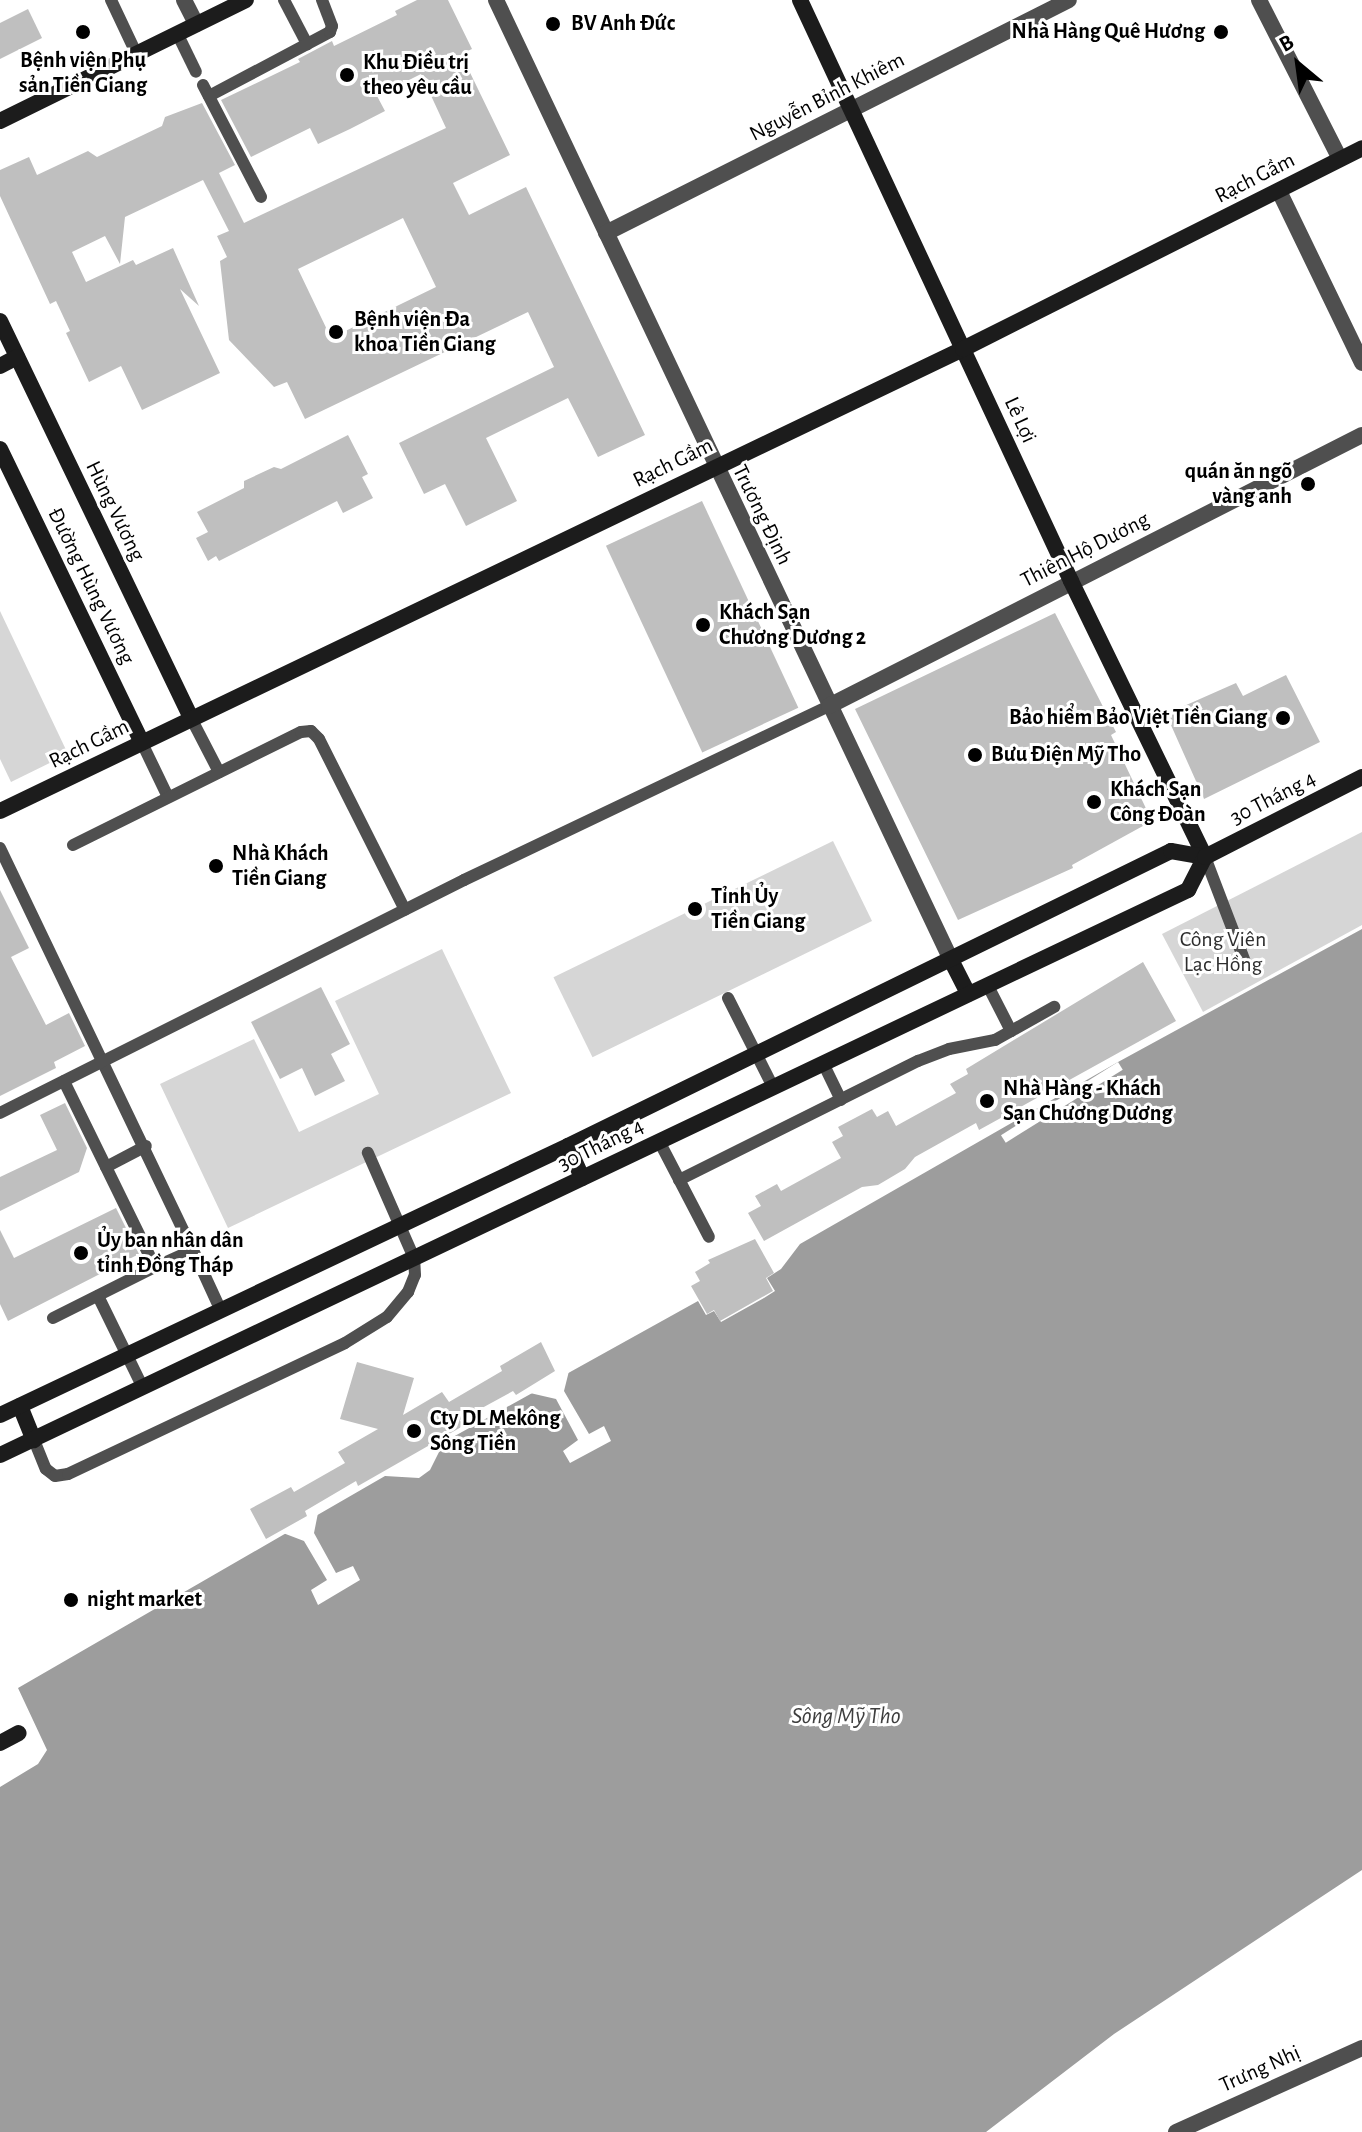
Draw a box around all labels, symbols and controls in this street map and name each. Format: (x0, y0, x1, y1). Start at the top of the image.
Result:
place label: BV Anh Đức (571, 11, 675, 37)
marker: BV Anh Đức (542, 13, 564, 35)
place label: Nhà Hàng Quê Hương (1012, 19, 1205, 45)
marker: Bệnh viện Phụ sản Tiền Giang (72, 21, 94, 43)
marker: Nhà Hàng Quê Hương (1212, 23, 1230, 41)
north arrow (1258, 24, 1338, 104)
text: B (1275, 30, 1297, 56)
place label: Bệnh viện Phụ sản Tiền Giang (19, 47, 147, 98)
street label: Nguyễn Bỉnh Khiêm (745, 47, 909, 147)
place label: Khu Điều trị theo yêu cầu (363, 49, 472, 100)
marker: Khu Điều trị theo yêu cầu (338, 66, 356, 84)
street label: Rạch Gầm (1211, 147, 1299, 209)
place label: Bệnh viện Đa khoa Tiền Giang (354, 306, 496, 358)
marker: Bệnh viện Đa khoa Tiền Giang (325, 321, 347, 343)
street label: Lê Lợi (998, 393, 1042, 447)
street label: Rạch Gầm (629, 432, 717, 494)
street label: Hùng Vương (79, 457, 151, 565)
place label: quán ăn ngõ vàng anh (1185, 458, 1292, 510)
street label: Trương Định (726, 461, 798, 569)
marker: quán ăn ngõ vàng anh (1299, 475, 1317, 493)
street label: Đường Hùng Vương (42, 503, 140, 669)
street label: Thiên Hộ Dương (1016, 506, 1154, 594)
place label: Khách Sạn Chương Dương 2 (719, 599, 866, 650)
marker: Khách Sạn Chương Dương 2 (694, 616, 712, 634)
place label: Bảo hiểm Bảo Việt Tiền Giang (1009, 705, 1267, 731)
marker: Bảo hiểm Bảo Việt Tiền Giang (1274, 709, 1292, 727)
street label: Rạch Gầm (45, 713, 133, 775)
place label: Bưu Điện Mỹ Tho (991, 742, 1141, 768)
marker: Bưu Điện Mỹ Tho (966, 746, 984, 764)
street label: 30 Tháng 4 (1226, 765, 1320, 831)
place label: Khách Sạn Công Đoàn (1110, 776, 1206, 828)
marker: Khách Sạn Công Đoàn (1085, 793, 1103, 811)
place label: Nhà Khách Tiền Giang (232, 840, 329, 892)
marker: Nhà Khách Tiền Giang (207, 857, 225, 875)
place label: Tỉnh Ủy Tiền Giang (711, 883, 805, 934)
marker: Tỉnh Ủy Tiền Giang (686, 900, 704, 918)
park label: Công Viên Lạc Hồng (1180, 926, 1266, 978)
place label: Nhà Hàng - Khách Sạn Chương Dương (1003, 1075, 1172, 1126)
marker: Nhà Hàng - Khách Sạn Chương Dương (978, 1092, 996, 1110)
street label: 30 Tháng 4 (554, 1113, 648, 1177)
place label: Ủy ban nhân dân tỉnh Đồng Tháp (97, 1227, 244, 1278)
marker: Ủy ban nhân dân tỉnh Đồng Tháp (72, 1244, 90, 1262)
place label: Cty DL Mekông Sông Tiền (430, 1405, 560, 1456)
marker: Cty DL Mekông Sông Tiền (405, 1422, 423, 1440)
place label: night market (87, 1587, 202, 1613)
marker: night market (62, 1591, 80, 1609)
water label: Sông Mỹ Tho (791, 1703, 901, 1731)
street label: Trưng Nhị (1216, 2040, 1304, 2098)

